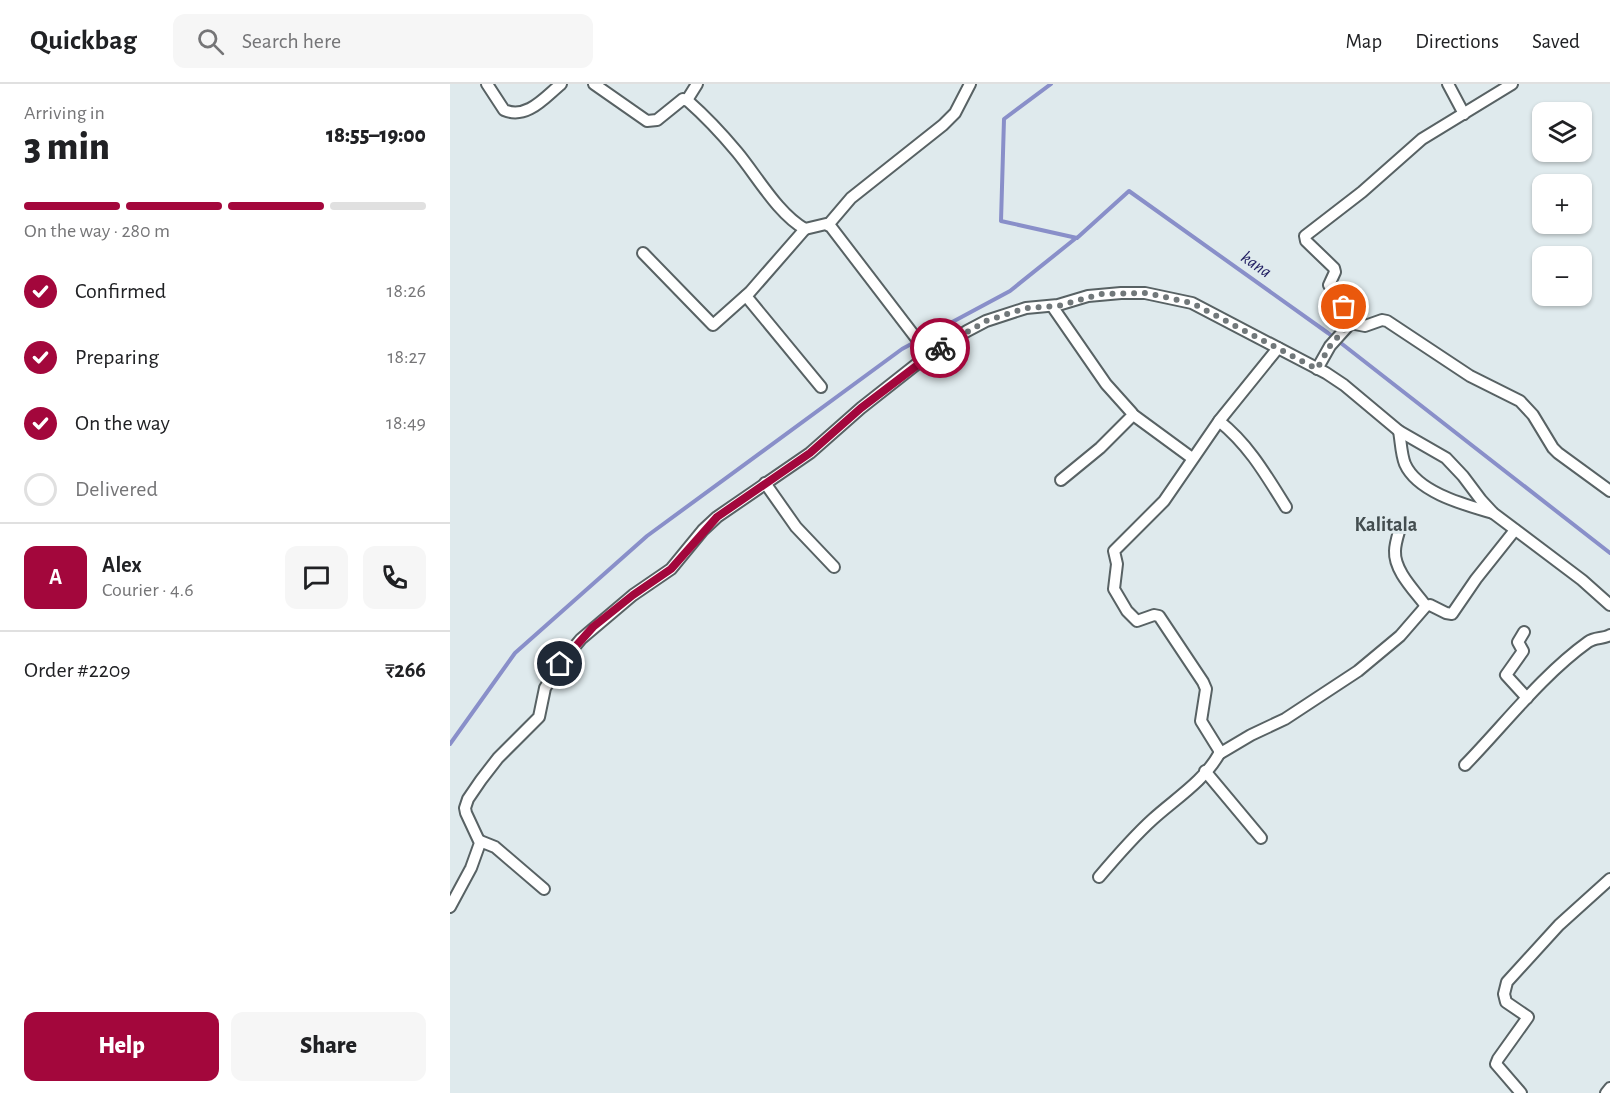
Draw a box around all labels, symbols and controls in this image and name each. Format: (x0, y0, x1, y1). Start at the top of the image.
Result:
search box (173, 14, 593, 68)
icon: search (194, 25, 227, 58)
text: Quickbag (30, 27, 137, 55)
text: Search here (242, 30, 341, 52)
text: Map (1346, 31, 1382, 52)
text: Directions (1415, 31, 1499, 52)
text: Saved (1532, 31, 1580, 52)
map controls (1532, 102, 1592, 306)
button: layers (1532, 102, 1592, 162)
text: Arriving in (24, 103, 105, 123)
text: 18:55–19:00 (326, 124, 426, 146)
text: 3 min (24, 128, 110, 167)
button: + (1532, 174, 1592, 234)
text: On the way · 280 m (24, 221, 170, 241)
button: − (1532, 246, 1592, 306)
water label: kana (1238, 248, 1275, 282)
icon: check (24, 275, 57, 308)
text: Confirmed (75, 280, 166, 302)
text: 18:26 (387, 281, 426, 301)
pin (1318, 281, 1369, 332)
icon: bag (1327, 290, 1360, 323)
courier (910, 318, 970, 378)
icon: bike (924, 332, 957, 365)
icon: check (24, 341, 57, 374)
text: Preparing (75, 346, 159, 368)
text: 18:27 (388, 347, 426, 367)
icon: check (24, 407, 57, 440)
text: On the way (75, 412, 170, 434)
text: 18:49 (386, 413, 426, 433)
text: Delivered (75, 478, 158, 500)
district label: Kalitala (1355, 515, 1418, 535)
button: chat (285, 546, 348, 609)
button: phone (363, 546, 426, 609)
text: Alex (102, 554, 142, 576)
text: A (49, 566, 62, 588)
text: Courier · 4.6 (102, 580, 194, 600)
pin (534, 638, 585, 689)
icon: home (543, 647, 576, 680)
text: Order #2209 (24, 659, 131, 681)
text: ₹266 (385, 659, 426, 681)
button: Help (24, 1012, 219, 1081)
button: Share (231, 1012, 426, 1081)

